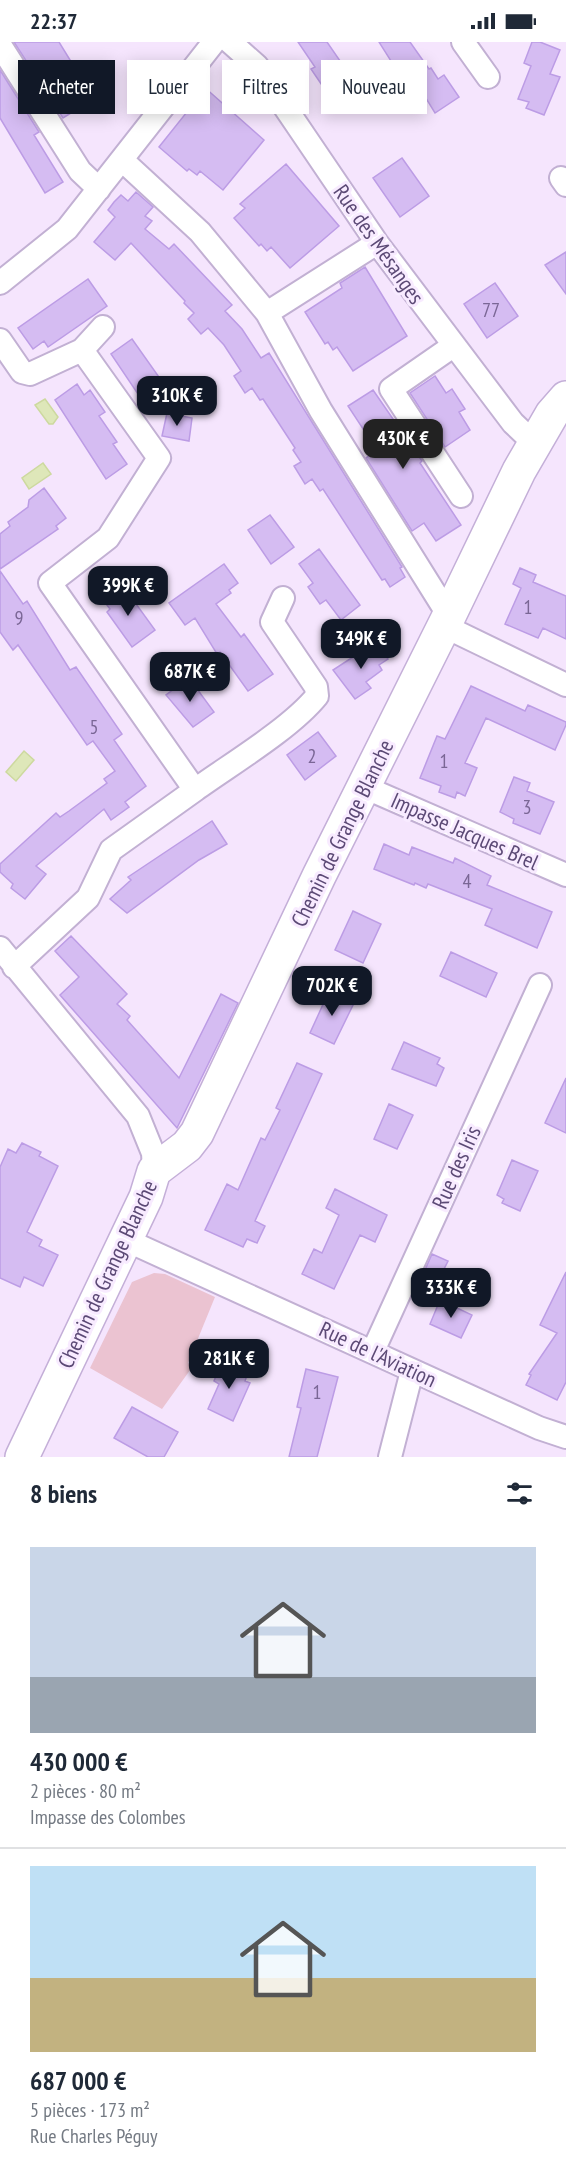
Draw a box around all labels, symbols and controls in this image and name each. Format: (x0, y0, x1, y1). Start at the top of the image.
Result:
text: 22:37 (30, 7, 78, 35)
chip: Acheter (18, 60, 115, 114)
chip: Louer (127, 60, 210, 114)
chip: Filtres (222, 60, 309, 114)
chip: Nouveau (321, 60, 427, 114)
street label: Rue des Mésanges (327, 179, 431, 309)
house number: 77 (482, 297, 500, 323)
pin: 310K € (128, 376, 226, 427)
text: 310K € (151, 382, 203, 408)
pin: 430K € (354, 419, 452, 470)
text: 430K € (377, 425, 429, 451)
pin: 399K € (79, 566, 177, 617)
text: 399K € (102, 572, 154, 598)
house number: 1 (524, 594, 533, 620)
house number: 9 (15, 605, 24, 631)
pin: 349K € (312, 619, 410, 670)
text: 349K € (335, 625, 387, 651)
pin: 687K € (141, 652, 239, 703)
text: 687K € (164, 658, 216, 684)
house number: 5 (90, 714, 99, 740)
street label: Chemin de Grange Blanche (285, 735, 399, 931)
house number: 2 (308, 743, 317, 769)
house number: 1 (440, 748, 449, 774)
street label: Impasse Jacques Brel (387, 786, 544, 876)
house number: 3 (523, 794, 532, 820)
house number: 4 (463, 868, 472, 894)
pin: 702K € (283, 966, 381, 1017)
text: 702K € (306, 972, 358, 998)
street label: Rue des Iris (425, 1121, 487, 1213)
street label: Chemin de Grange Blanche (51, 1175, 163, 1373)
pin: 333K € (402, 1268, 500, 1319)
text: 333K € (425, 1274, 477, 1300)
street label: Rue de l'Aviation (315, 1315, 441, 1393)
pin: 281K € (180, 1339, 278, 1390)
text: 281K € (203, 1345, 255, 1371)
house number: 1 (313, 1379, 322, 1405)
text: 8 biens (30, 1477, 97, 1510)
icon: filters (503, 1477, 536, 1510)
icon: home (229, 1586, 337, 1694)
text: 430 000 € (30, 1745, 128, 1778)
text: 2 pièces · 80 m² (30, 1778, 141, 1804)
text: Impasse des Colombes (30, 1804, 186, 1830)
icon: home (229, 1905, 337, 2013)
text: 687 000 € (30, 2064, 127, 2097)
text: 5 pièces · 173 m² (30, 2097, 150, 2123)
text: Rue Charles Péguy (30, 2123, 158, 2149)

